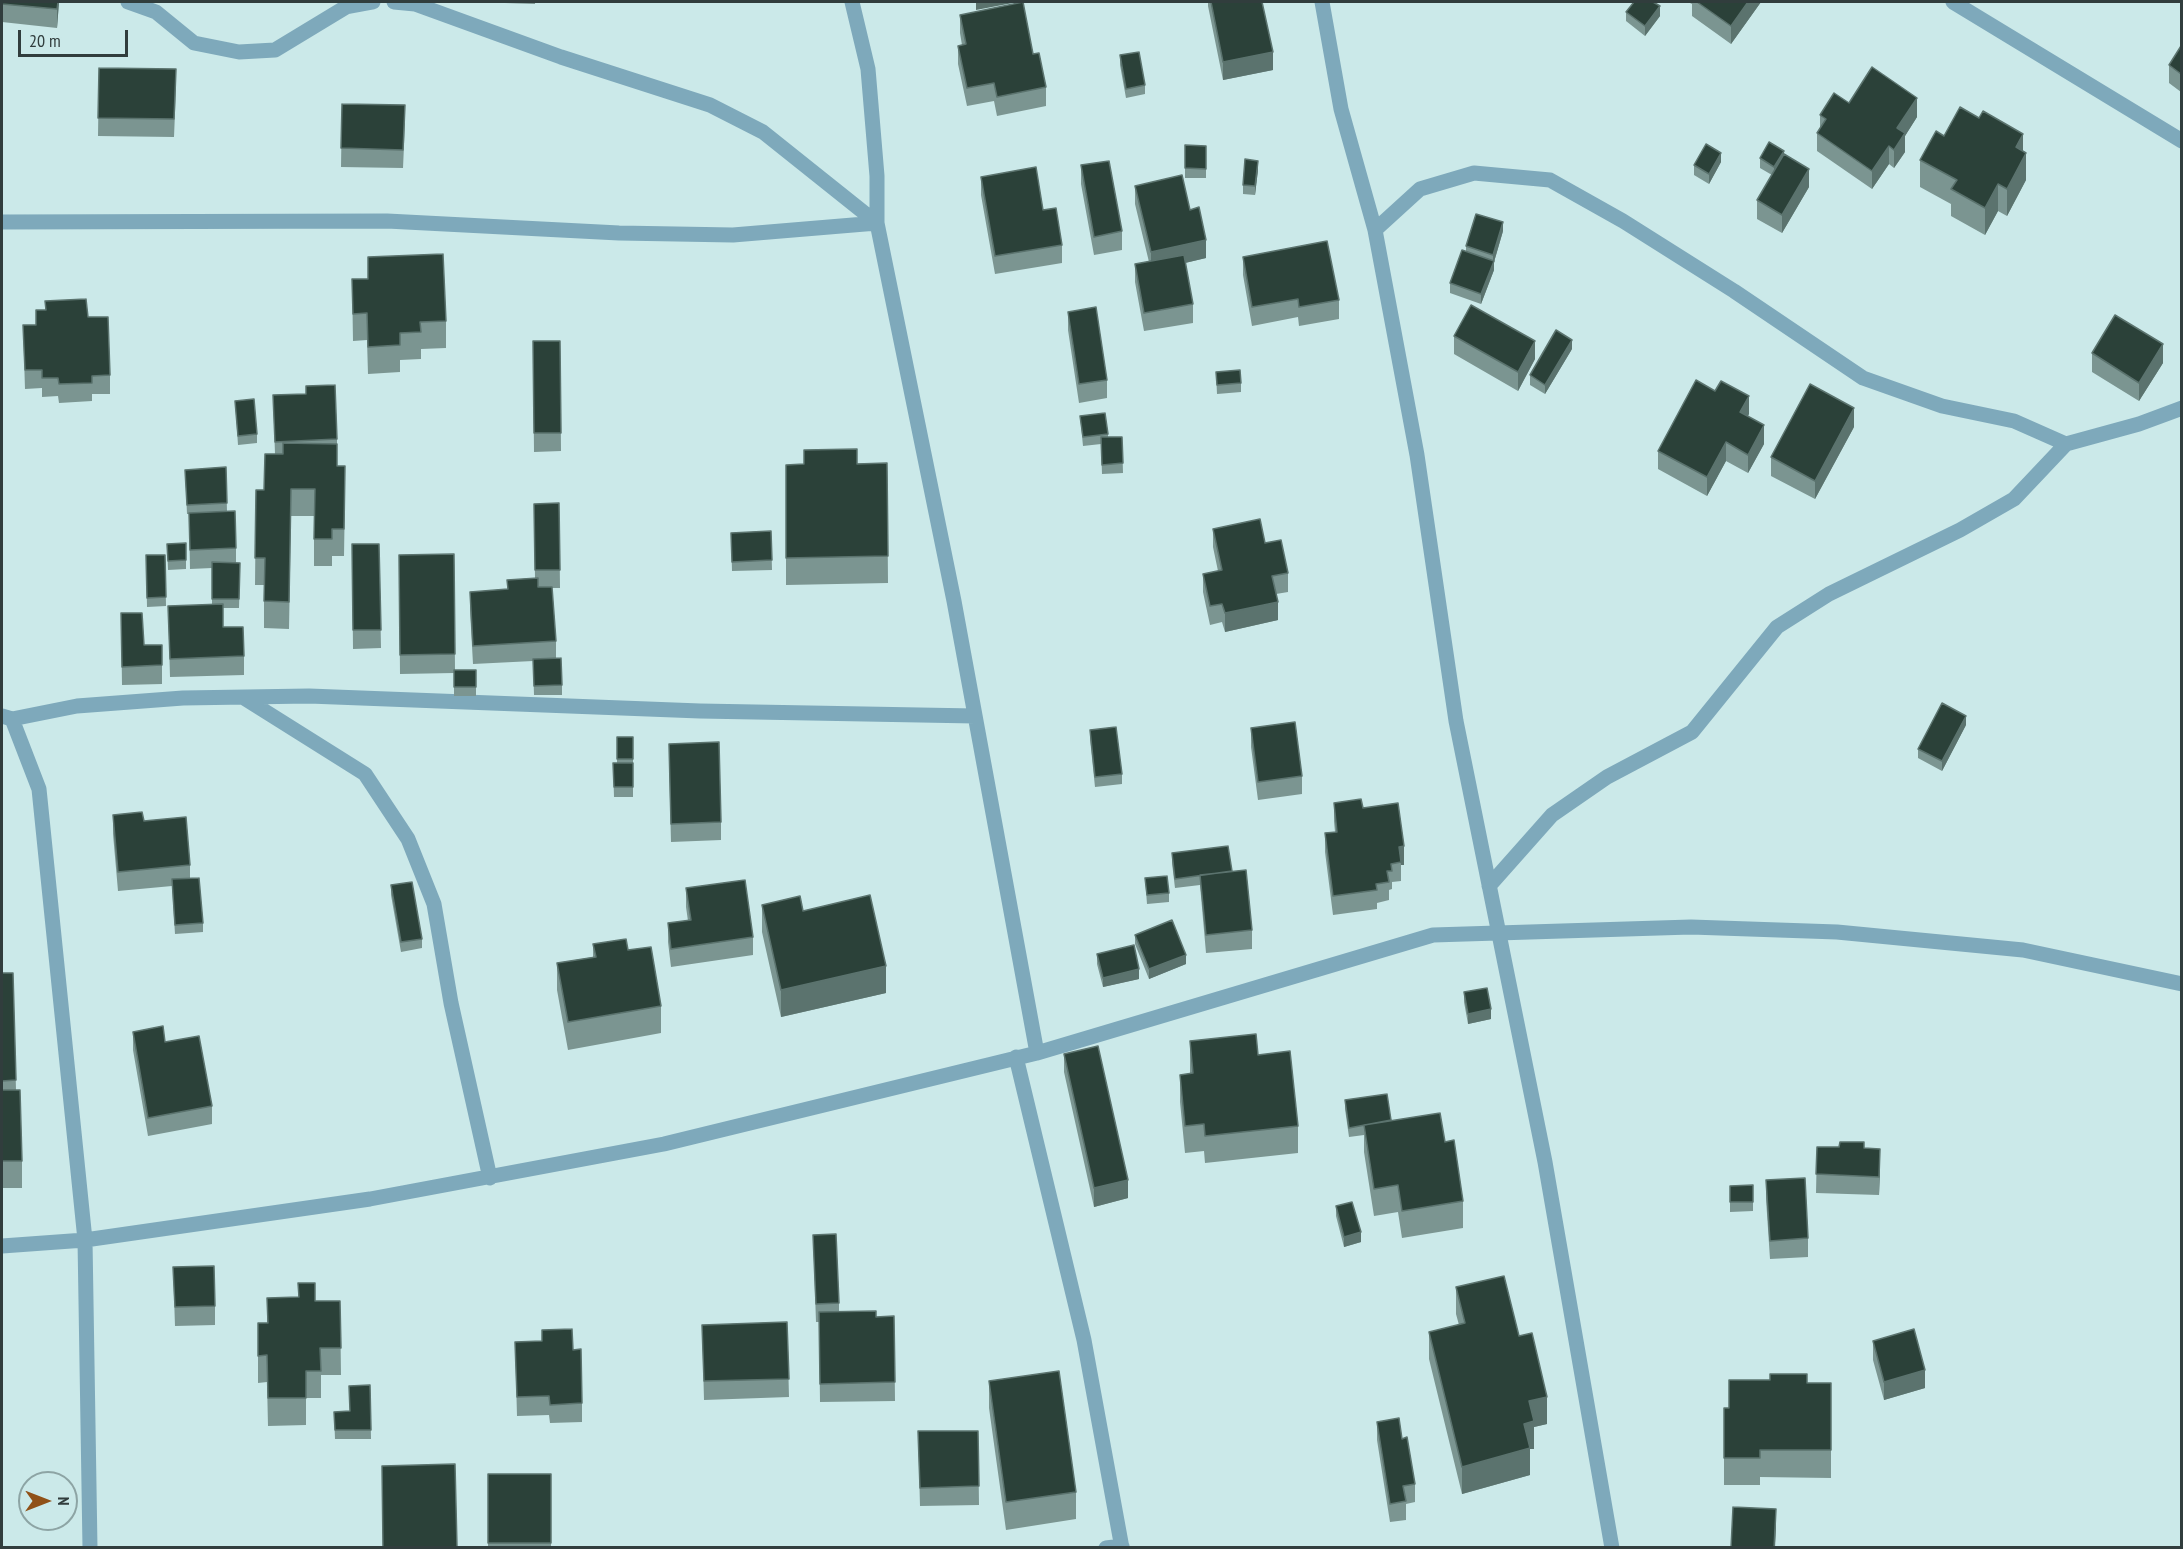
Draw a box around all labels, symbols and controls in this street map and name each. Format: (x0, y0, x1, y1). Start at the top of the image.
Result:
scale bar (21, 18, 130, 56)
text: 20 m (29, 29, 61, 52)
north arrow (18, 1471, 78, 1531)
text: N (54, 1497, 74, 1505)

